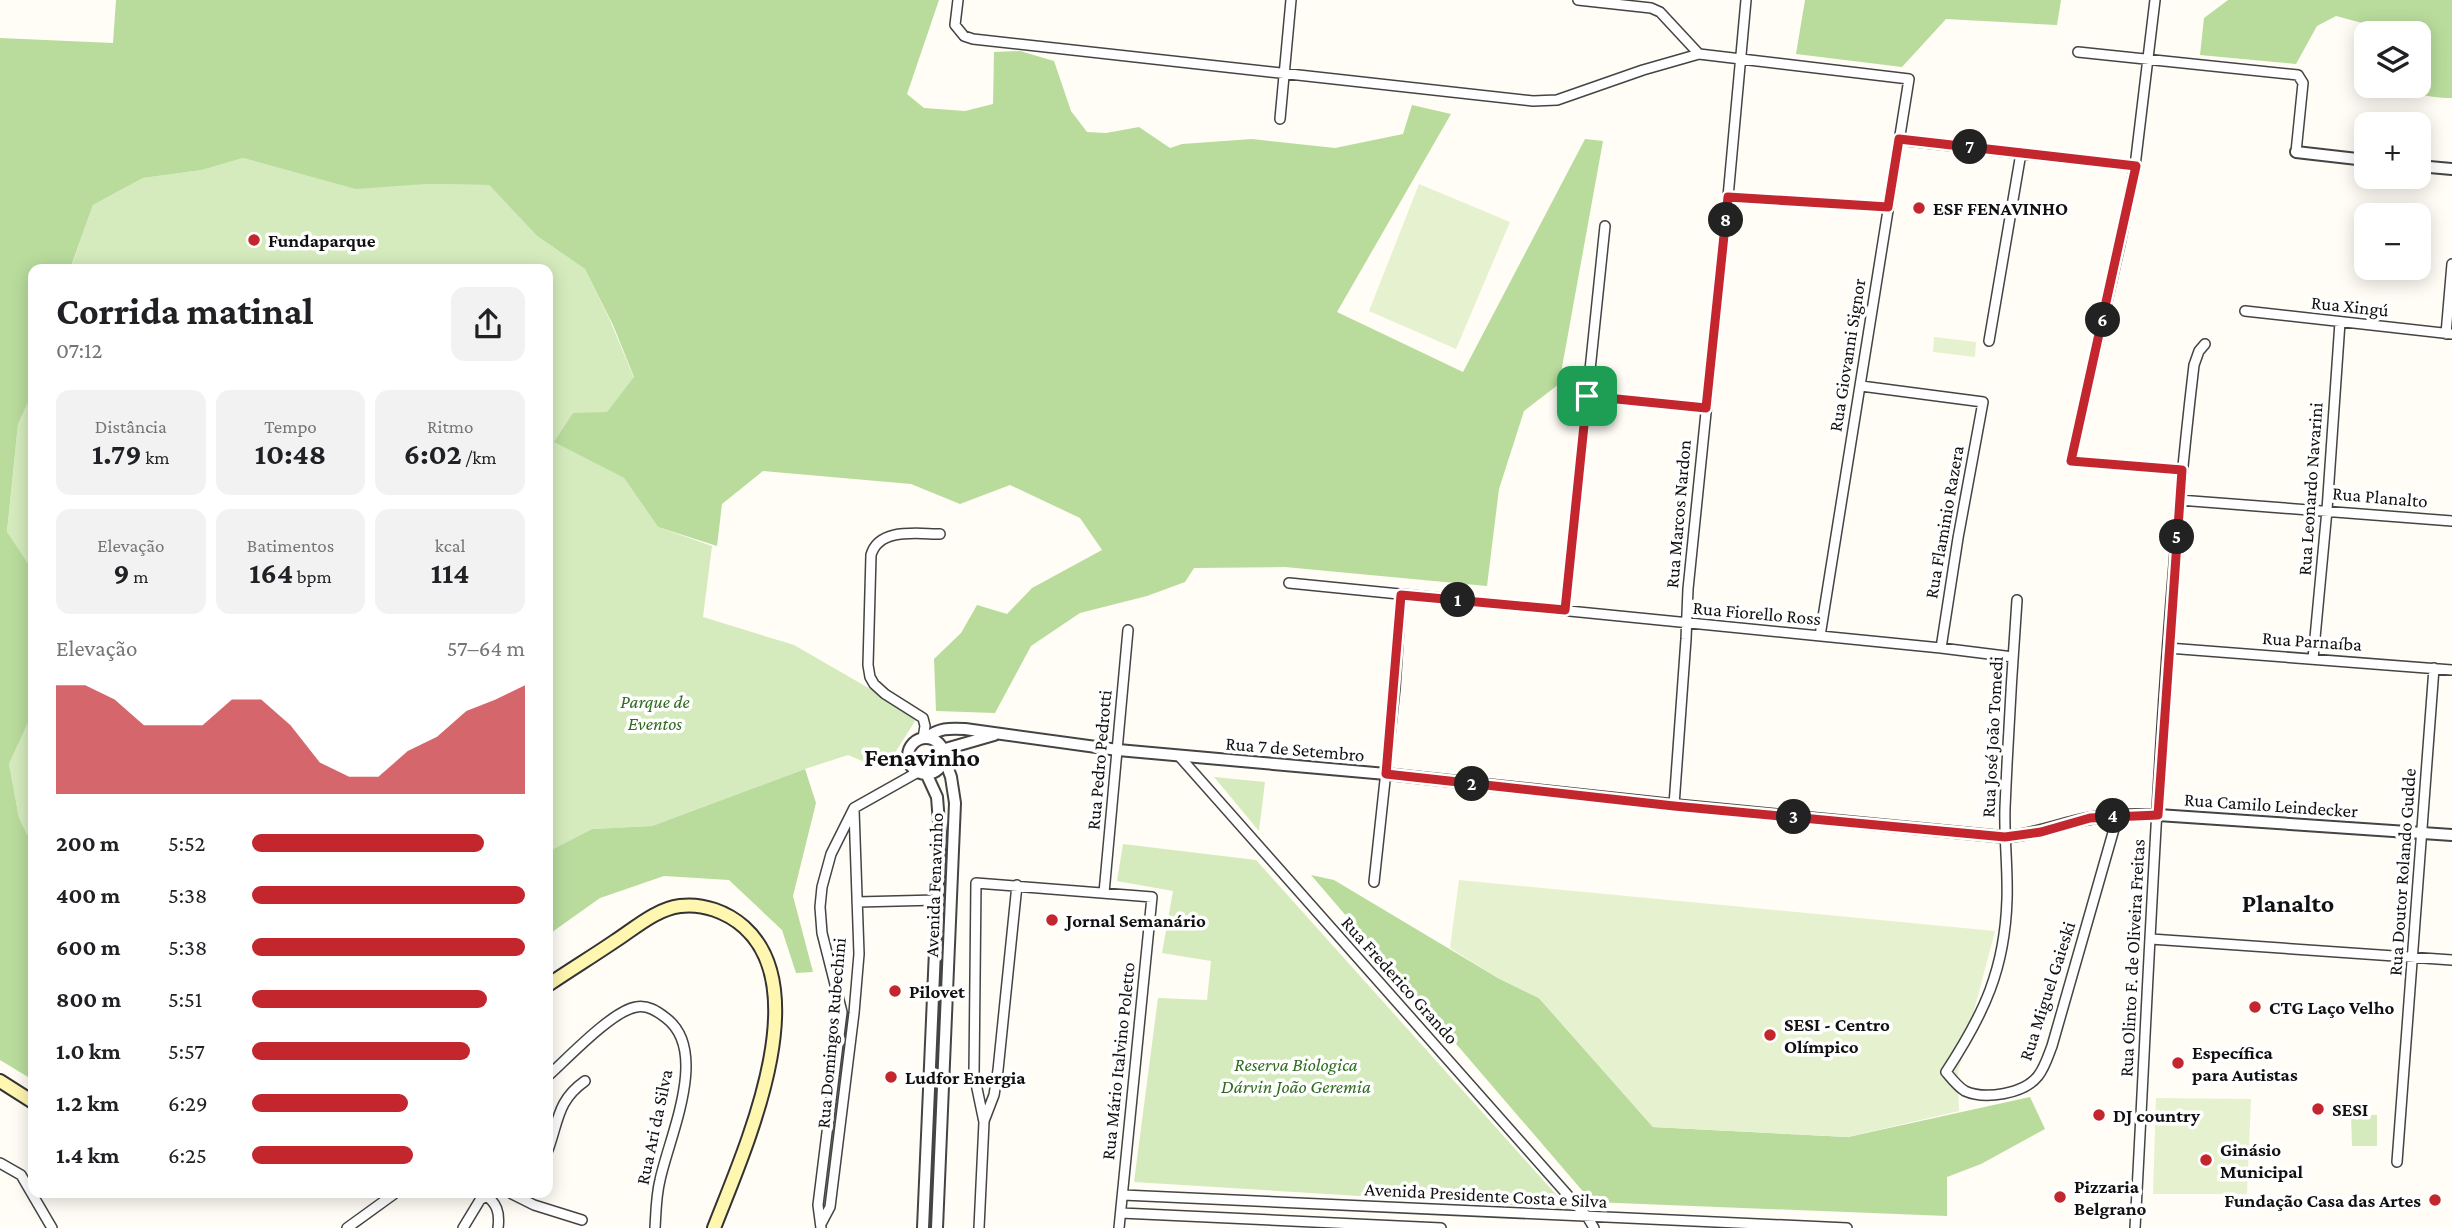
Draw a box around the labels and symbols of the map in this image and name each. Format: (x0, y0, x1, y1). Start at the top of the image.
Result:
pin: 7 (1952, 130, 1988, 164)
place label: ESF FENAVINHO (1933, 198, 2068, 219)
marker: ESF FENAVINHO (1911, 200, 1927, 216)
pin: 8 (1708, 202, 1744, 238)
place label: Fundaparque (268, 230, 376, 251)
marker: Fundaparque (246, 232, 262, 248)
street label: Rua Giovanni Signor (1825, 277, 1870, 433)
street label: Rua Xingú (2310, 291, 2390, 321)
pin: 6 (2086, 302, 2120, 338)
pin (1557, 366, 1617, 426)
street label: Rua Leonardo Navarini (2293, 402, 2327, 576)
street label: Rua Marcos Nardon (1661, 439, 1695, 589)
street label: Rua Flaminio Razera (1920, 444, 1968, 600)
street label: Rua Planalto (2331, 482, 2429, 512)
pin: 5 (2160, 520, 2194, 554)
pin: 1 (1440, 582, 1476, 618)
street label: Rua Fiorello Ross (1692, 597, 1822, 629)
street label: Rua Parnaíba (2261, 627, 2363, 655)
street label: Rua José João Tomedi (1977, 656, 2007, 818)
street label: Rua Pedro Pedrotti (1082, 689, 1116, 831)
park label: Parque de Eventos (620, 691, 690, 734)
street label: Rua 7 de Setembro (1225, 732, 1365, 766)
district label: Fenavinho (864, 743, 980, 772)
pin: 2 (1454, 766, 1490, 802)
street label: Rua Doutor Rolando Gudde (2384, 768, 2420, 976)
street label: Rua Camilo Leindecker (2183, 788, 2359, 822)
pin: 4 (2096, 798, 2130, 834)
pin: 3 (1776, 800, 1812, 834)
street label: Avenida Fenavinho (921, 812, 947, 958)
street label: Rua Olinto F. de Oliveira Freitas (2115, 838, 2149, 1078)
district label: Planalto (2242, 889, 2334, 918)
place label: Jornal Semanário (1064, 910, 1206, 931)
marker: Jornal Semanário (1044, 912, 1060, 928)
street label: Rua Frederico Grando (1337, 912, 1463, 1048)
street label: Rua Miguel Gaieski (2015, 919, 2079, 1063)
street label: Rua Domingos Rubechini (812, 937, 850, 1129)
street label: Rua Mário Italvino Poletto (1097, 961, 1139, 1161)
place label: Pilovet (909, 981, 965, 1002)
marker: Pilovet (887, 983, 903, 999)
place label: CTG Laço Velho (2269, 997, 2395, 1018)
marker: CTG Laço Velho (2247, 999, 2263, 1015)
place label: SESI - Centro Olímpico (1784, 1014, 1890, 1057)
marker: SESI - Centro Olímpico (1762, 1027, 1778, 1043)
place label: Específica para Autistas (2192, 1042, 2298, 1085)
park label: Reserva Biologica Dárvin João Geremia (1221, 1054, 1371, 1097)
marker: Específica para Autistas (2170, 1055, 2186, 1071)
street label: Rua Ari da Silva (632, 1067, 677, 1187)
place label: Ludfor Energia (905, 1067, 1026, 1088)
marker: Ludfor Energia (883, 1069, 899, 1085)
place label: SESI (2332, 1099, 2368, 1120)
marker: SESI (2310, 1101, 2326, 1117)
place label: DJ country (2113, 1105, 2201, 1126)
marker: DJ country (2091, 1107, 2107, 1123)
place label: Ginásio Municipal (2220, 1139, 2303, 1182)
marker: Ginásio Municipal (2198, 1152, 2214, 1168)
place label: Pizzaria Belgrano (2074, 1176, 2147, 1219)
street label: Avenida Presidente Costa e Silva (1364, 1178, 1608, 1212)
marker: Pizzaria Belgrano (2052, 1189, 2068, 1205)
place label: Fundação Casa das Artes (2224, 1190, 2421, 1211)
marker: Fundação Casa das Artes (2427, 1192, 2443, 1208)

